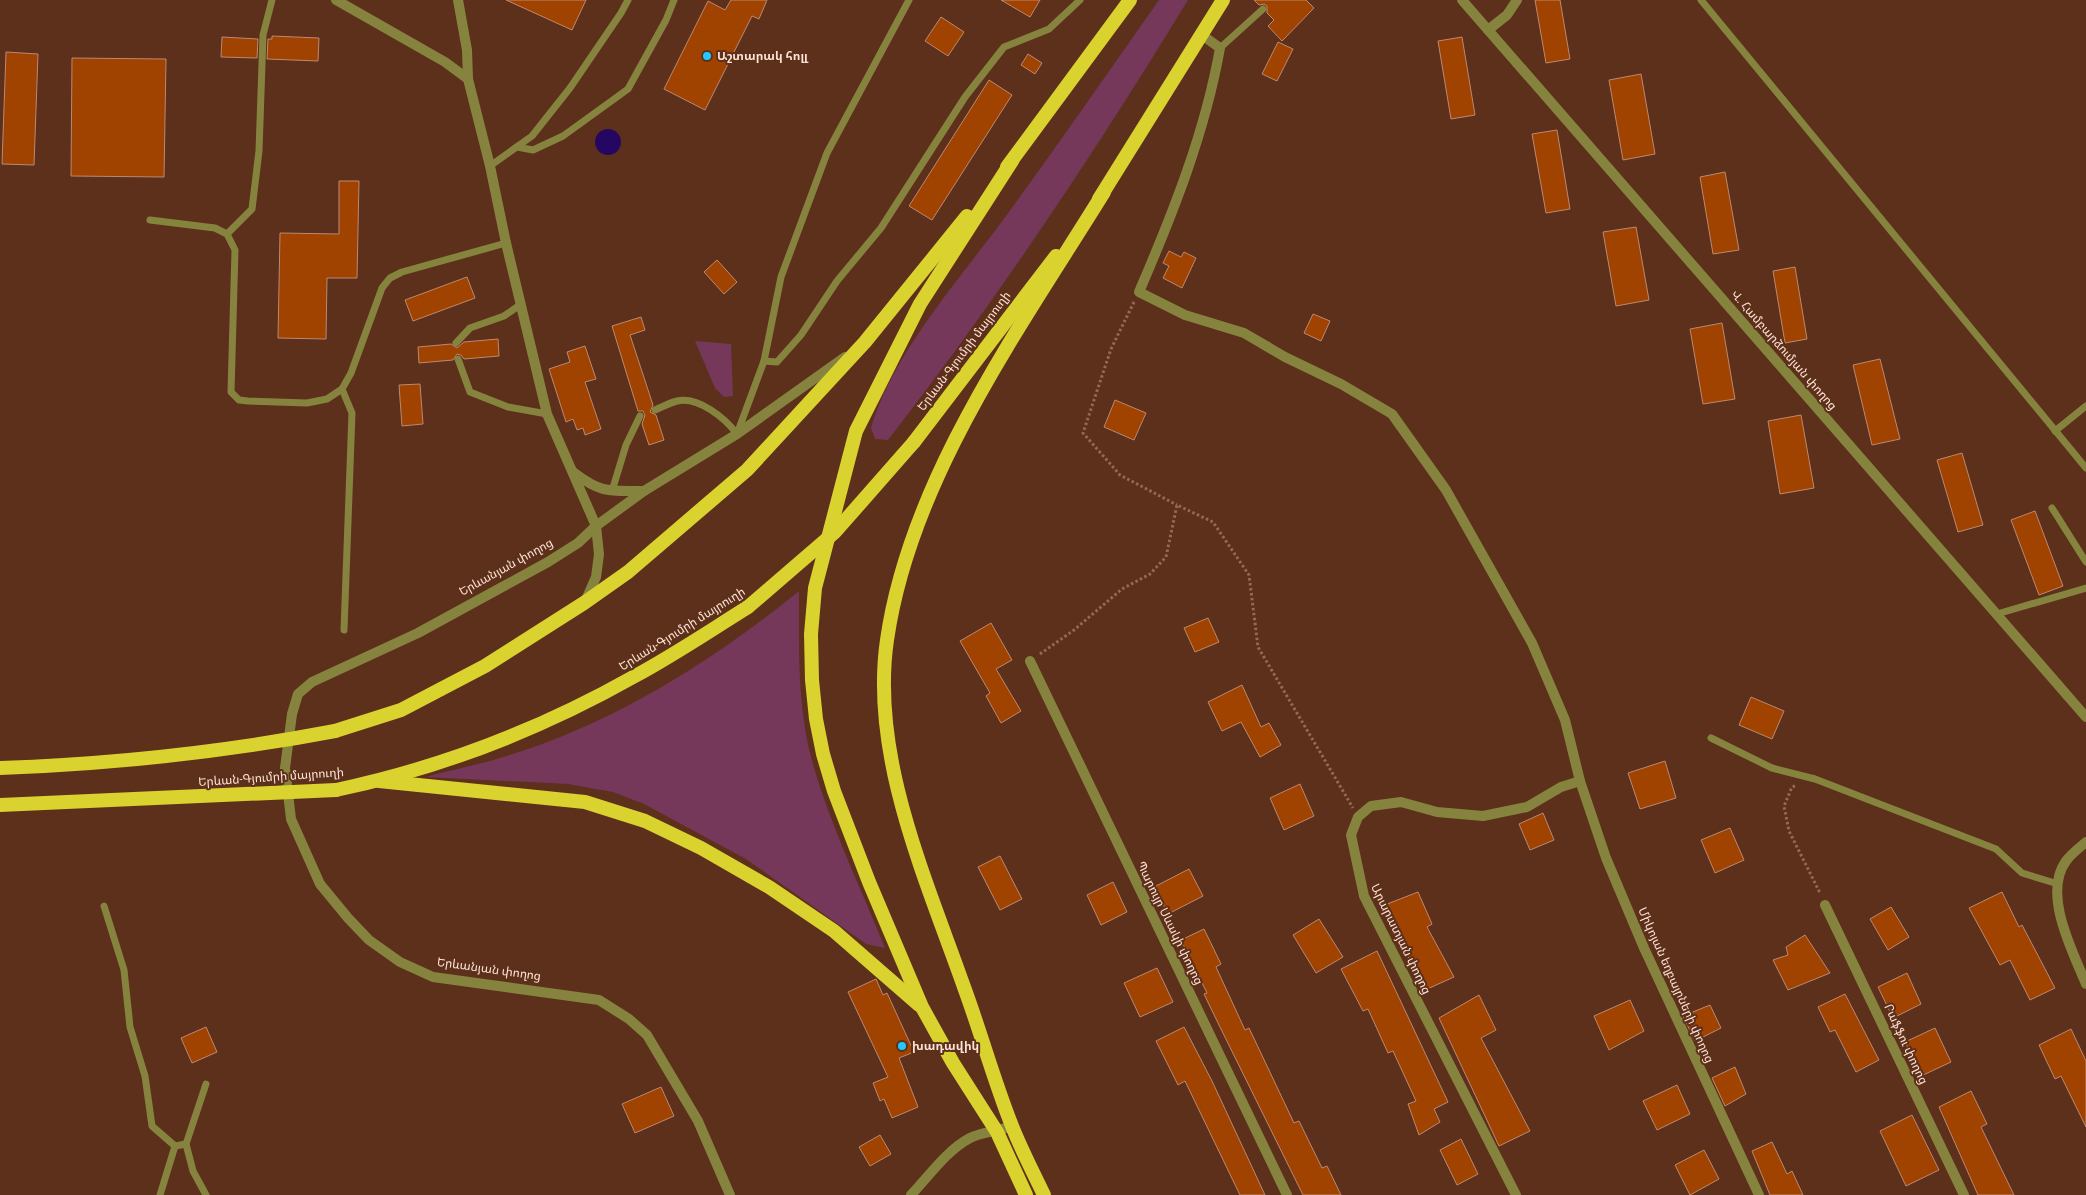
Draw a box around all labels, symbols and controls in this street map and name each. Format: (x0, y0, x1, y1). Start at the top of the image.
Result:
place label: Աշտարակ հոլլ (717, 49, 809, 63)
marker: Աշտարակ հոլլ (701, 50, 713, 62)
street label: Վ. Համբարձումյան փողոց (1728, 287, 1840, 413)
street label: Երևան-Գյումրի մայրուղի (915, 289, 1013, 413)
street label: Երևանյան փողոց (457, 535, 555, 599)
street label: Երևան-Գյումրի մայրուղի (616, 584, 748, 674)
street label: Երևան-Գյումրի մայրուղի (198, 765, 344, 789)
street label: Պարույր Սևակի փողոց (1134, 859, 1206, 987)
street label: Արարատյան փողոց (1368, 881, 1434, 997)
street label: Միկոյան եղբայրների փողոց (1635, 905, 1717, 1065)
street label: Երևանյան փողոց (436, 955, 542, 983)
street label: Րաֆֆու փողոց (1881, 1002, 1931, 1086)
place label: խադավիկ (912, 1039, 979, 1053)
marker: խադավիկ (896, 1040, 908, 1052)

